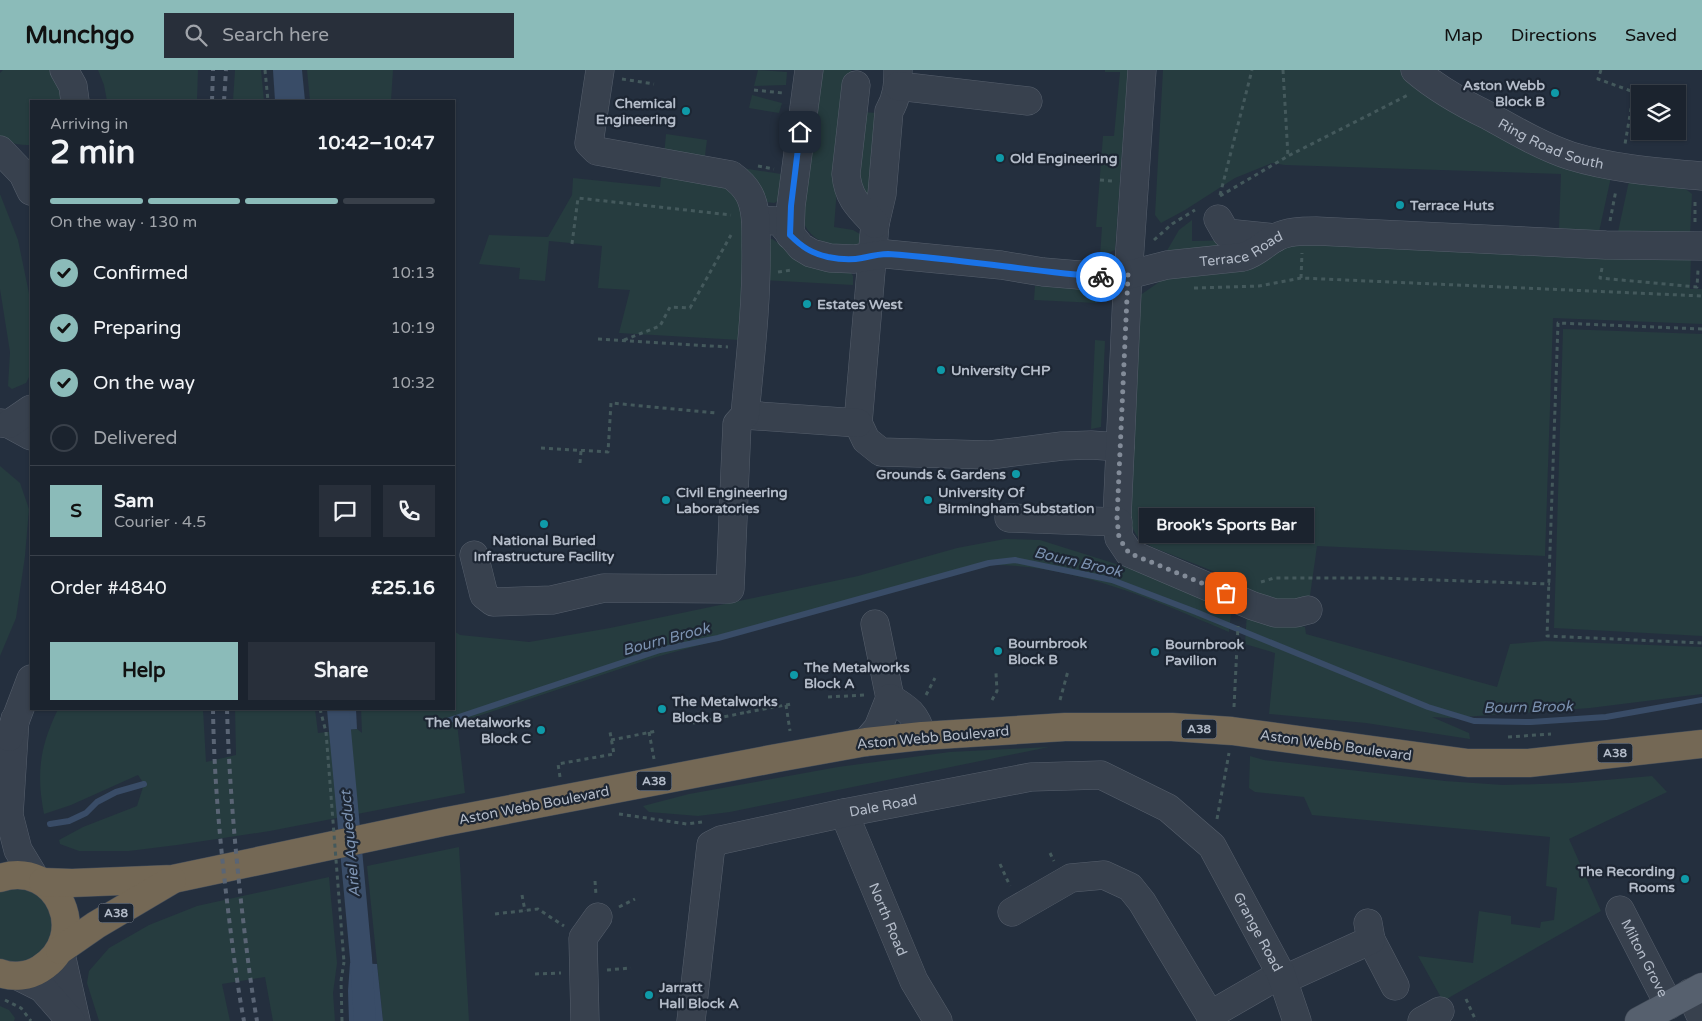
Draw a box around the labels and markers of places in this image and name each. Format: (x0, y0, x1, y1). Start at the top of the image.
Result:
place label: Aston Webb Block B (1463, 77, 1545, 110)
marker: Aston Webb Block B (1549, 87, 1561, 99)
place label: Chemical Engineering (596, 95, 676, 128)
marker: Chemical Engineering (680, 105, 692, 117)
pin (779, 111, 821, 153)
place label: Old Engineering (1010, 150, 1118, 167)
marker: Old Engineering (994, 152, 1006, 164)
place label: Terrace Huts (1409, 197, 1494, 214)
marker: Terrace Huts (1394, 199, 1406, 211)
place label: Estates West (817, 296, 903, 313)
marker: Estates West (801, 298, 813, 310)
place label: University CHP (951, 362, 1051, 379)
marker: University CHP (935, 364, 947, 376)
place label: Grounds & Gardens (876, 466, 1006, 483)
marker: Grounds & Gardens (1010, 468, 1022, 480)
place label: Civil Engineering Laboratories (676, 484, 788, 517)
place label: University Of Birmingham Substation (938, 484, 1094, 517)
marker: Civil Engineering Laboratories (660, 494, 672, 506)
marker: University Of Birmingham Substation (922, 494, 934, 506)
callout: Brook's Sports Bar (1138, 508, 1314, 543)
marker: National Buried Infrastructure Facility (538, 518, 550, 530)
place label: National Buried Infrastructure Facility (474, 532, 615, 565)
pin (1205, 572, 1247, 614)
place label: Bournbrook Block B (1008, 635, 1088, 668)
place label: Bournbrook Pavilion (1165, 636, 1245, 669)
marker: Bournbrook Block B (992, 645, 1004, 657)
marker: Bournbrook Pavilion (1149, 646, 1161, 658)
place label: The Metalworks Block A (803, 659, 910, 692)
marker: The Metalworks Block A (788, 669, 800, 681)
place label: The Metalworks Block B (671, 693, 778, 726)
marker: The Metalworks Block B (656, 703, 668, 715)
place label: The Metalworks Block C (424, 714, 531, 747)
marker: The Metalworks Block C (535, 724, 547, 736)
place label: The Recording Rooms (1577, 863, 1675, 896)
marker: The Recording Rooms (1679, 873, 1691, 885)
place label: Jarratt Hall Block A (658, 979, 739, 1012)
marker: Jarratt Hall Block A (643, 989, 655, 1001)

